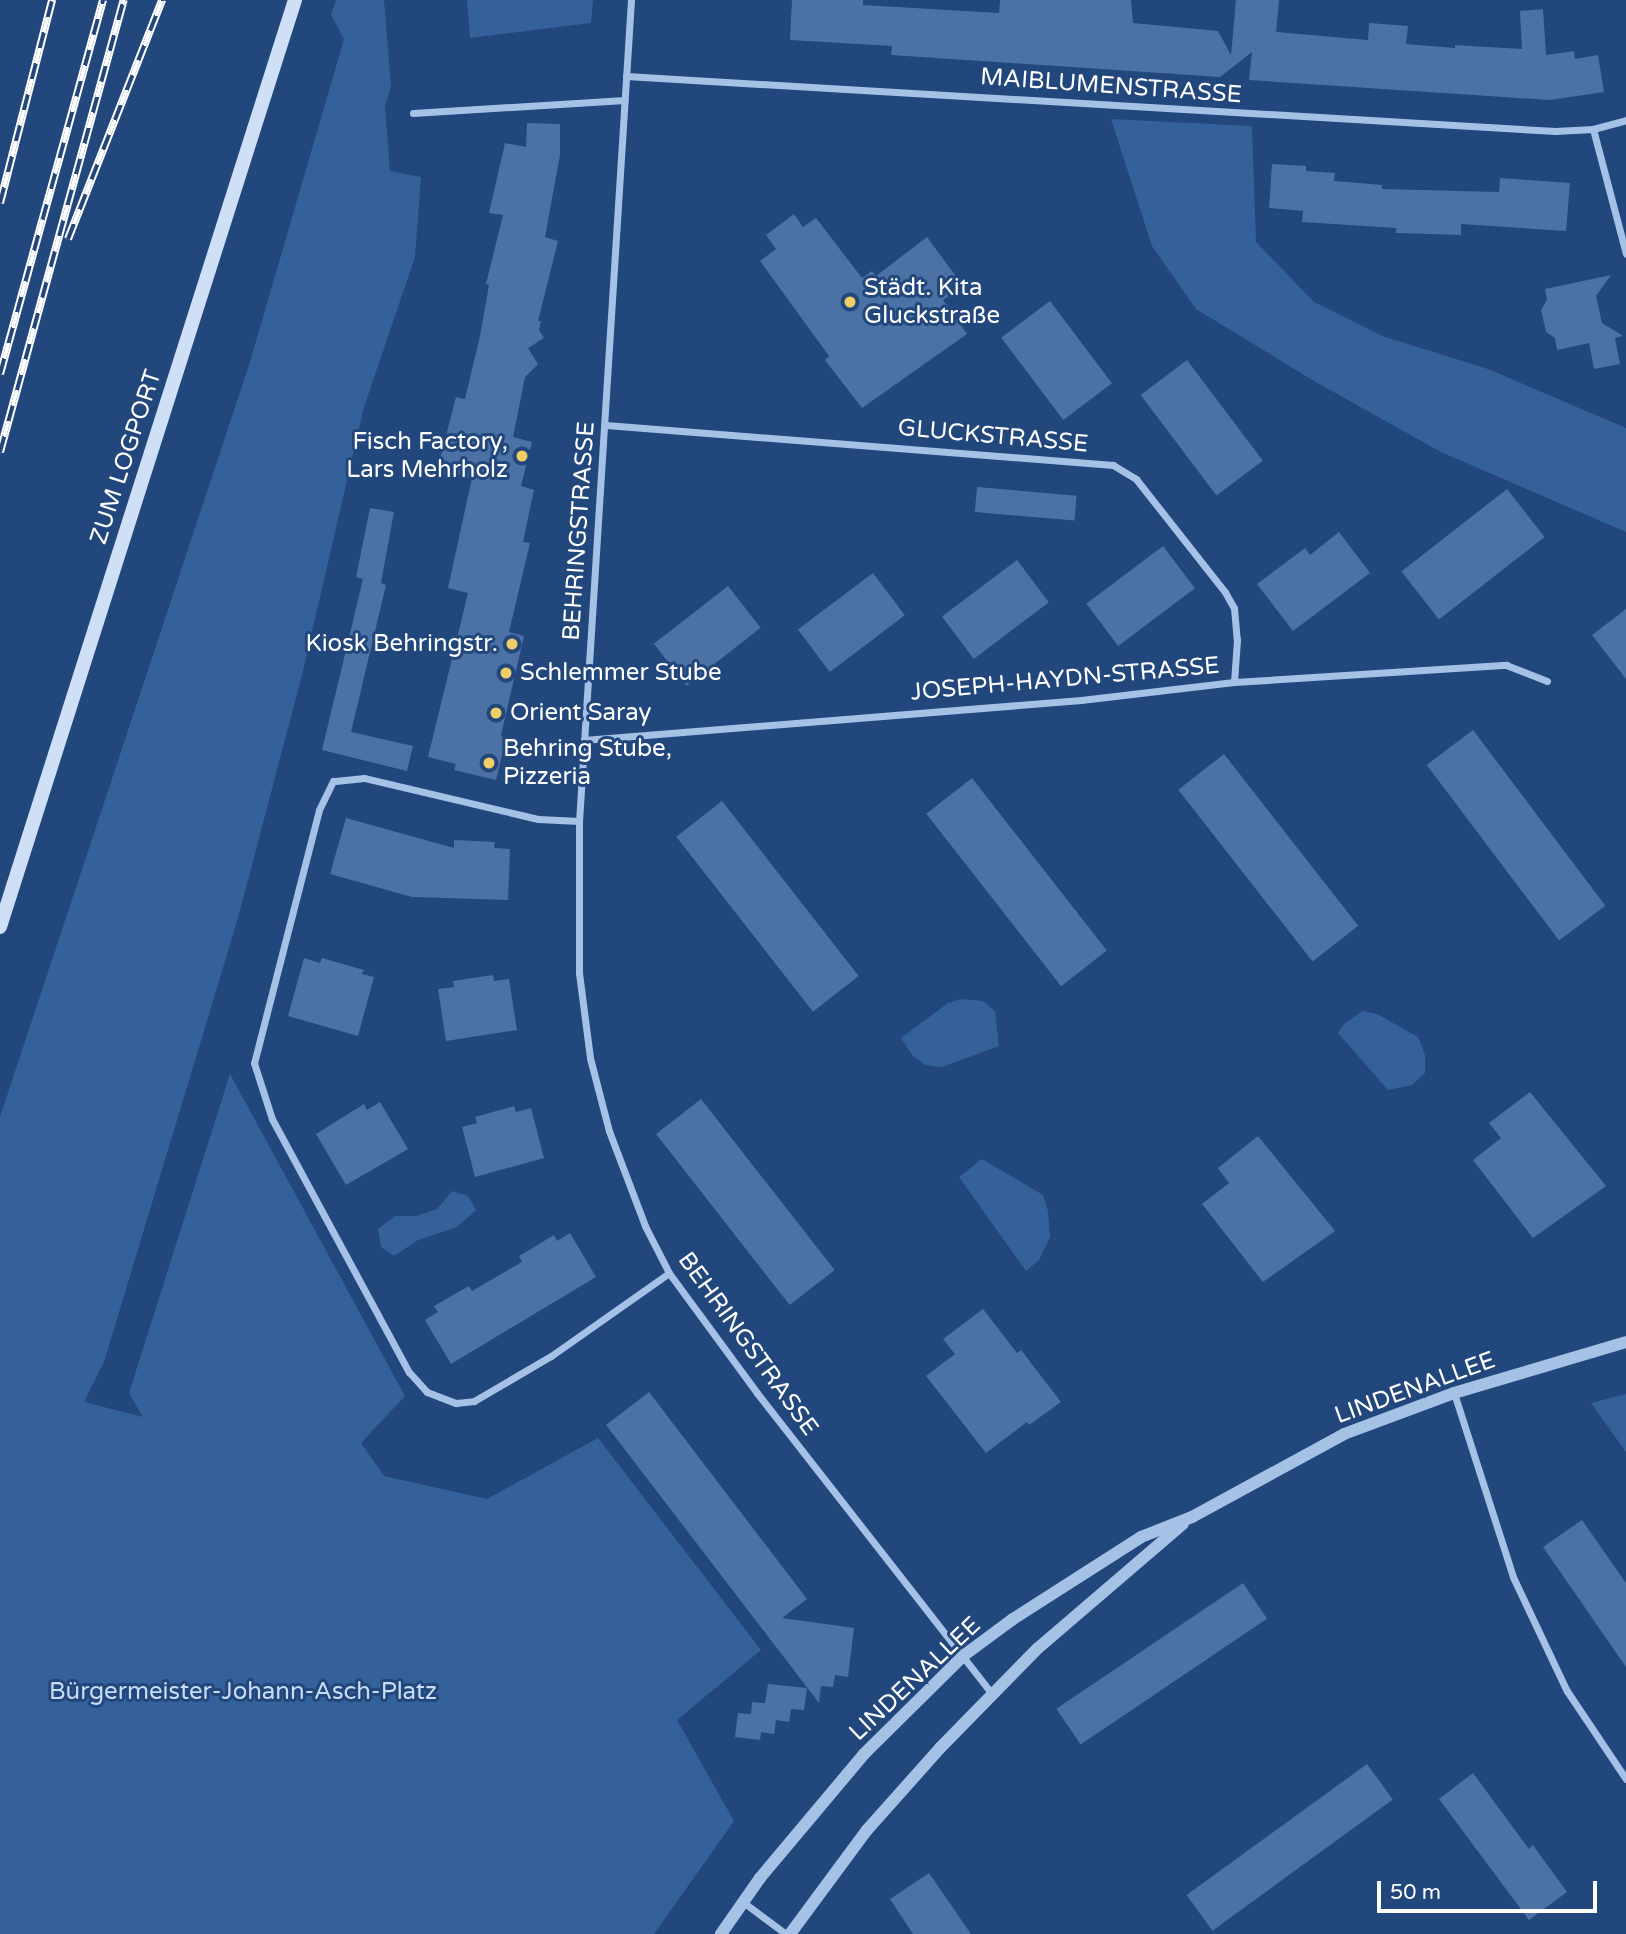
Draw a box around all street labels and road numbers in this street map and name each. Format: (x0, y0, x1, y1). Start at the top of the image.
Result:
street label: MAIBLUMENSTRASSE (979, 62, 1243, 110)
street label: ZUM LOGPORT (84, 366, 168, 548)
street label: GLUCKSTRASSE (897, 413, 1089, 459)
street label: BEHRINGSTRASSE (557, 420, 601, 642)
street label: JOSEPH-HAYDN-STRASSE (909, 651, 1221, 707)
street label: BEHRINGSTRASSE (672, 1247, 824, 1441)
street label: LINDENALLEE (1331, 1346, 1499, 1430)
street label: LINDENALLEE (843, 1611, 987, 1747)

